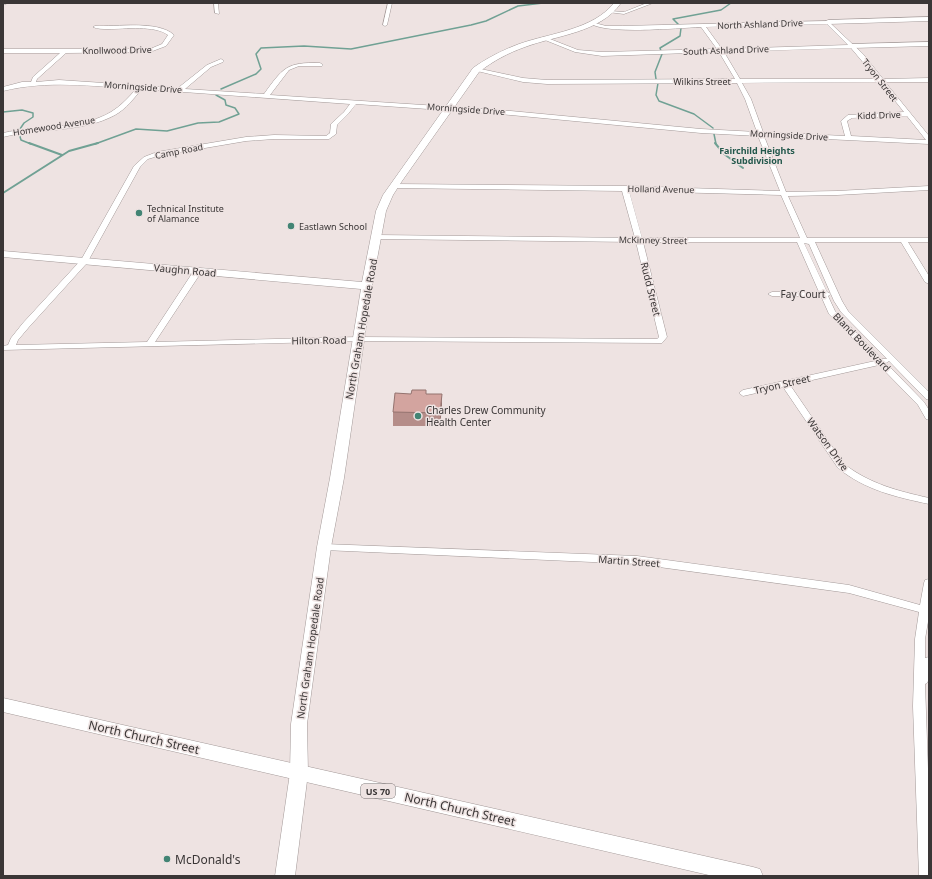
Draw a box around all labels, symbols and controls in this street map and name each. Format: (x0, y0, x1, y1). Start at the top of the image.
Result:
street label: North Ashland Drive (717, 16, 803, 32)
street label: South Ashland Drive (683, 42, 769, 58)
street label: Knollwood Drive (82, 43, 152, 57)
street label: Tryon Street (859, 56, 901, 105)
street label: Wilkins Street (673, 75, 731, 88)
street label: Morningside Drive (104, 78, 182, 96)
street label: Morningside Drive (427, 100, 505, 118)
street label: Kidd Drive (857, 108, 901, 122)
street label: Homewood Avenue (12, 113, 96, 139)
street label: Morningside Drive (750, 126, 828, 144)
street label: Camp Road (154, 140, 204, 162)
district label: Fairchild Heights Subdivision (719, 144, 795, 167)
street label: Holland Avenue (627, 182, 695, 196)
place label: Technical Institute of Alamance (147, 202, 224, 225)
marker: Technical Institute of Alamance (134, 208, 144, 218)
place label: Eastlawn School (299, 220, 367, 233)
marker: Eastlawn School (286, 221, 296, 231)
street label: McKinney Street (619, 233, 688, 247)
street label: North Graham Hopedale Road (342, 258, 380, 400)
street label: Vaughn Road (153, 260, 217, 280)
street label: Rudd Street (638, 261, 665, 318)
street label: Fay Court (781, 287, 826, 301)
street label: Bland Boulevard (830, 309, 894, 375)
street label: Hilton Road (291, 333, 347, 347)
street label: Tryon Street (753, 371, 812, 397)
place label: Charles Drew Community Health Center (426, 403, 547, 429)
marker: Charles Drew Community Health Center (413, 411, 423, 421)
street label: Watson Drive (804, 415, 852, 474)
street label: Martin Street (598, 552, 661, 570)
street label: North Graham Hopedale Road (293, 576, 327, 720)
street label: North Church Street (87, 716, 202, 758)
road number: US 70 (361, 784, 395, 798)
street label: North Church Street (403, 788, 518, 830)
place label: McDonald's (175, 851, 241, 868)
marker: McDonald's (162, 854, 172, 864)

